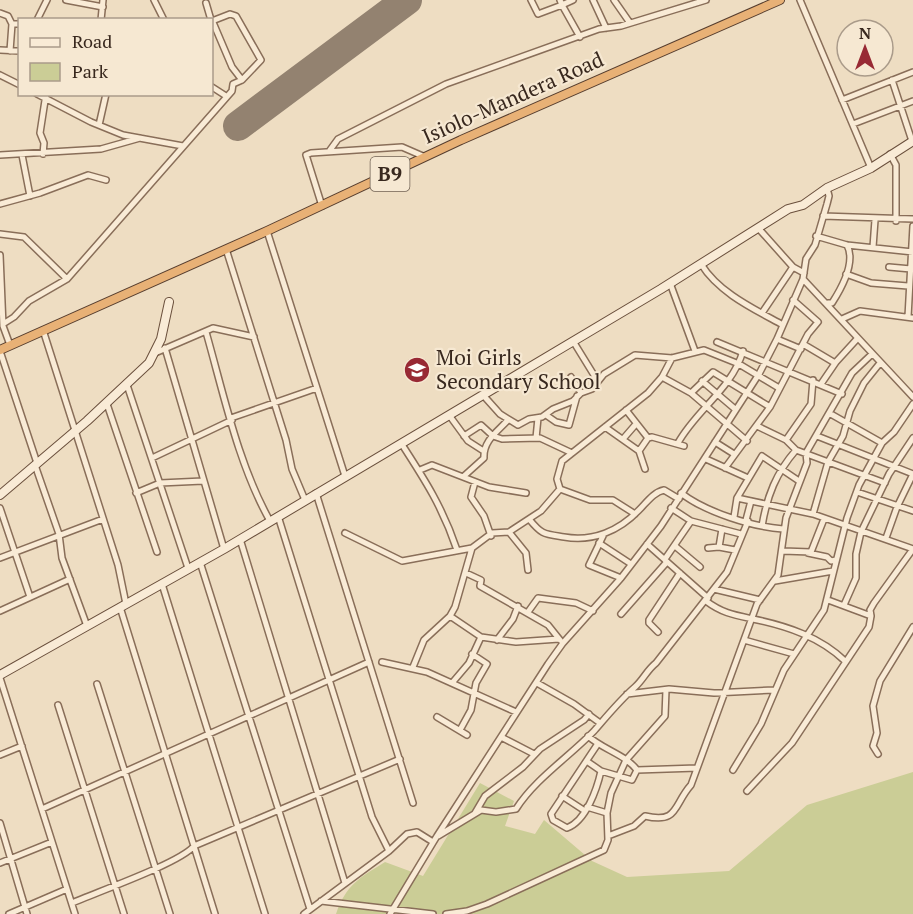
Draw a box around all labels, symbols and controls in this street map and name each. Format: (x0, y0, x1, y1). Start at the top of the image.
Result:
legend (18, 18, 213, 96)
north arrow (835, 18, 895, 78)
text: N (859, 22, 871, 44)
text: Road (72, 29, 112, 53)
street label: Isiolo-Mandera Road (418, 44, 608, 150)
text: Park (72, 59, 109, 83)
road number: B9 (370, 157, 410, 191)
place label: Moi Girls Secondary School (436, 343, 601, 395)
school or university icon: Moi Girls Secondary School (402, 355, 432, 385)

